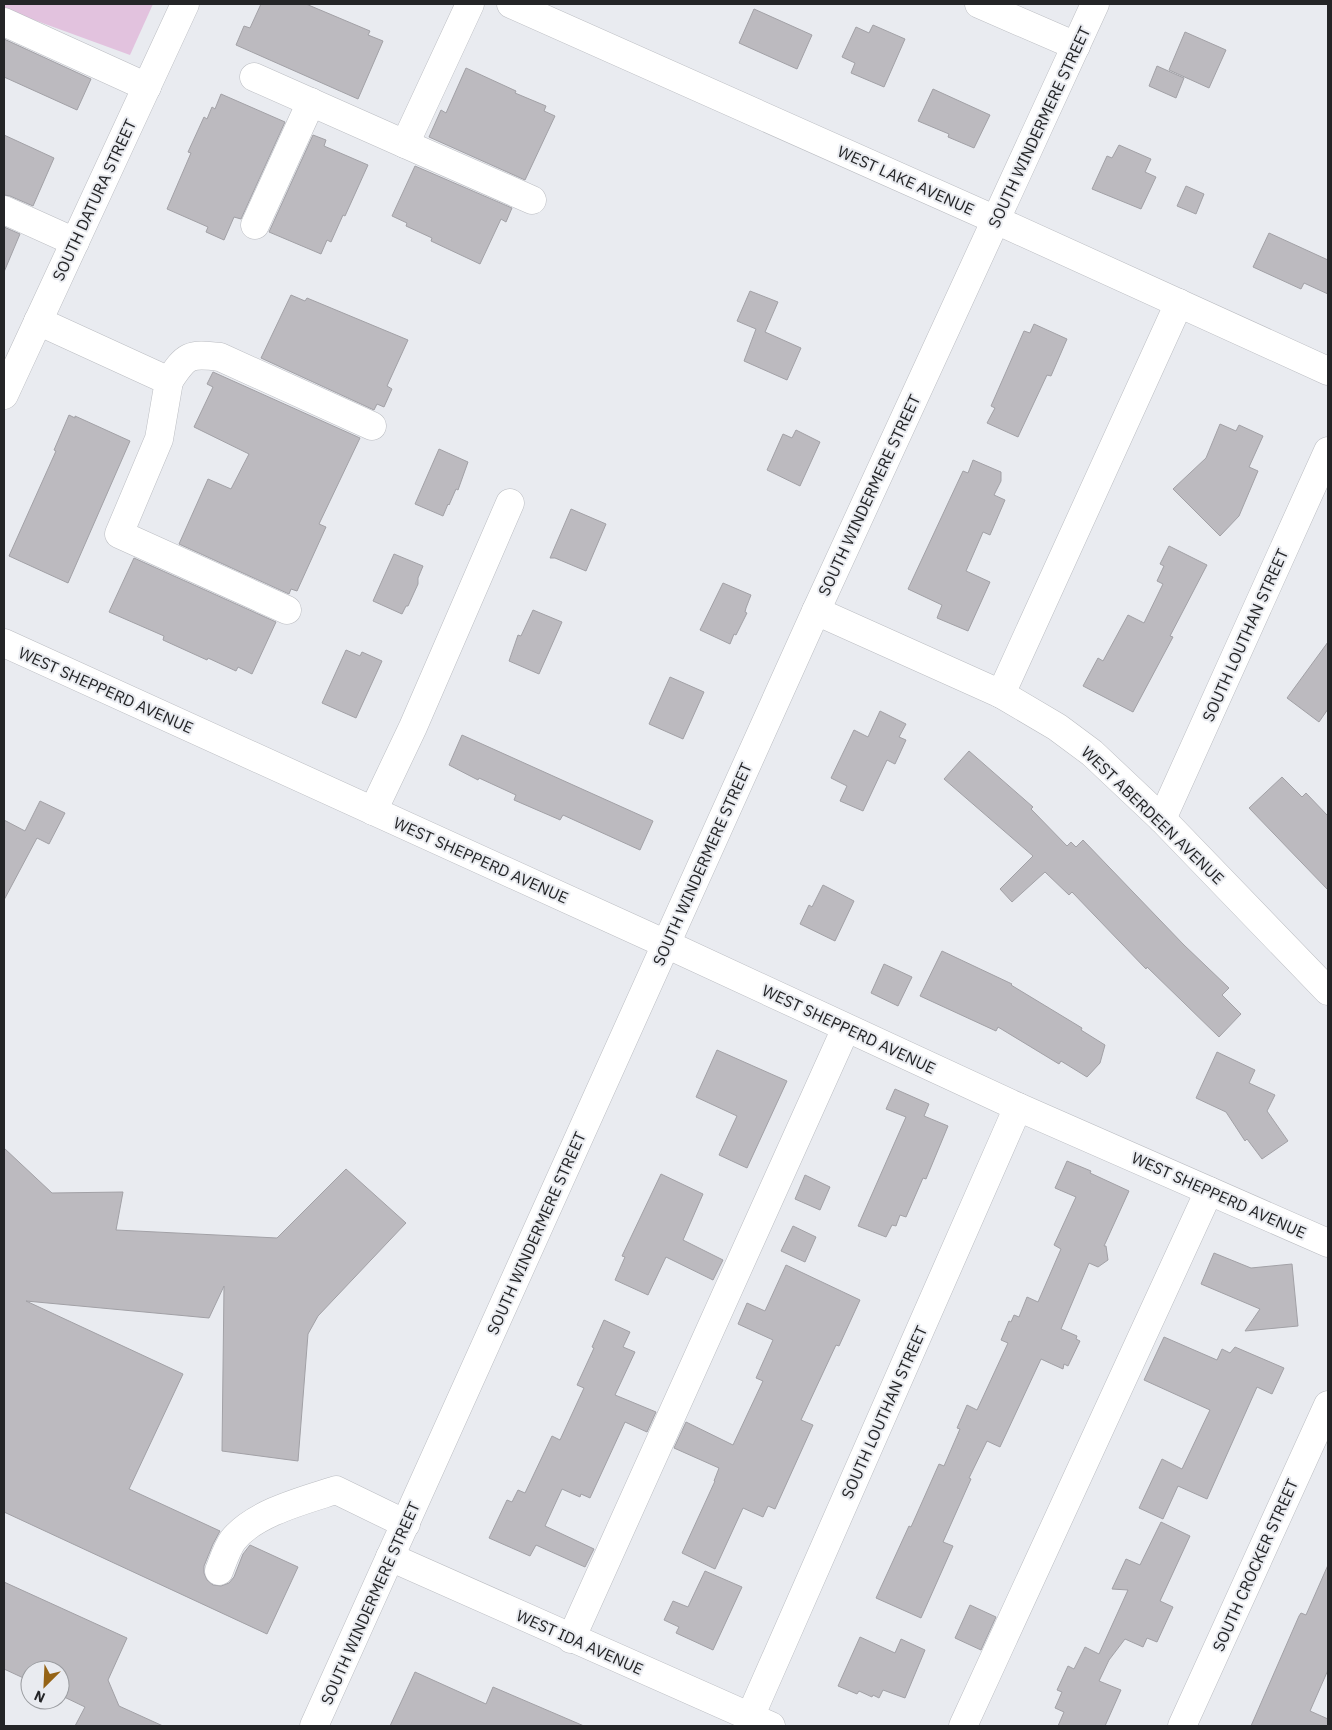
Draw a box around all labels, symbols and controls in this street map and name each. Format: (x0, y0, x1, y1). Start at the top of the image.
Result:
street label: SOUTH WINDERMERE STREET (983, 23, 1095, 231)
street label: SOUTH DATURA STREET (48, 116, 140, 284)
street label: WEST LAKE AVENUE (835, 141, 977, 219)
street label: SOUTH WINDERMERE STREET (813, 391, 925, 599)
street label: SOUTH LOUTHAN STREET (1198, 545, 1292, 725)
street label: WEST SHEPPERD AVENUE (16, 642, 196, 738)
street label: WEST ABERDEEN AVENUE (1078, 742, 1228, 888)
street label: SOUTH WINDERMERE STREET (648, 759, 756, 969)
street label: WEST SHEPPERD AVENUE (391, 812, 571, 908)
street label: WEST SHEPPERD AVENUE (759, 980, 939, 1078)
street label: SOUTH WINDERMERE STREET (482, 1128, 590, 1338)
street label: WEST SHEPPERD AVENUE (1129, 1147, 1309, 1243)
street label: SOUTH LOUTHAN STREET (837, 1322, 931, 1502)
street label: SOUTH CROCKER STREET (1208, 1476, 1302, 1654)
street label: SOUTH WINDERMERE STREET (316, 1498, 424, 1708)
street label: WEST IDA AVENUE (513, 1605, 647, 1679)
north arrow (20, 1660, 70, 1710)
text: N (31, 1687, 48, 1707)

